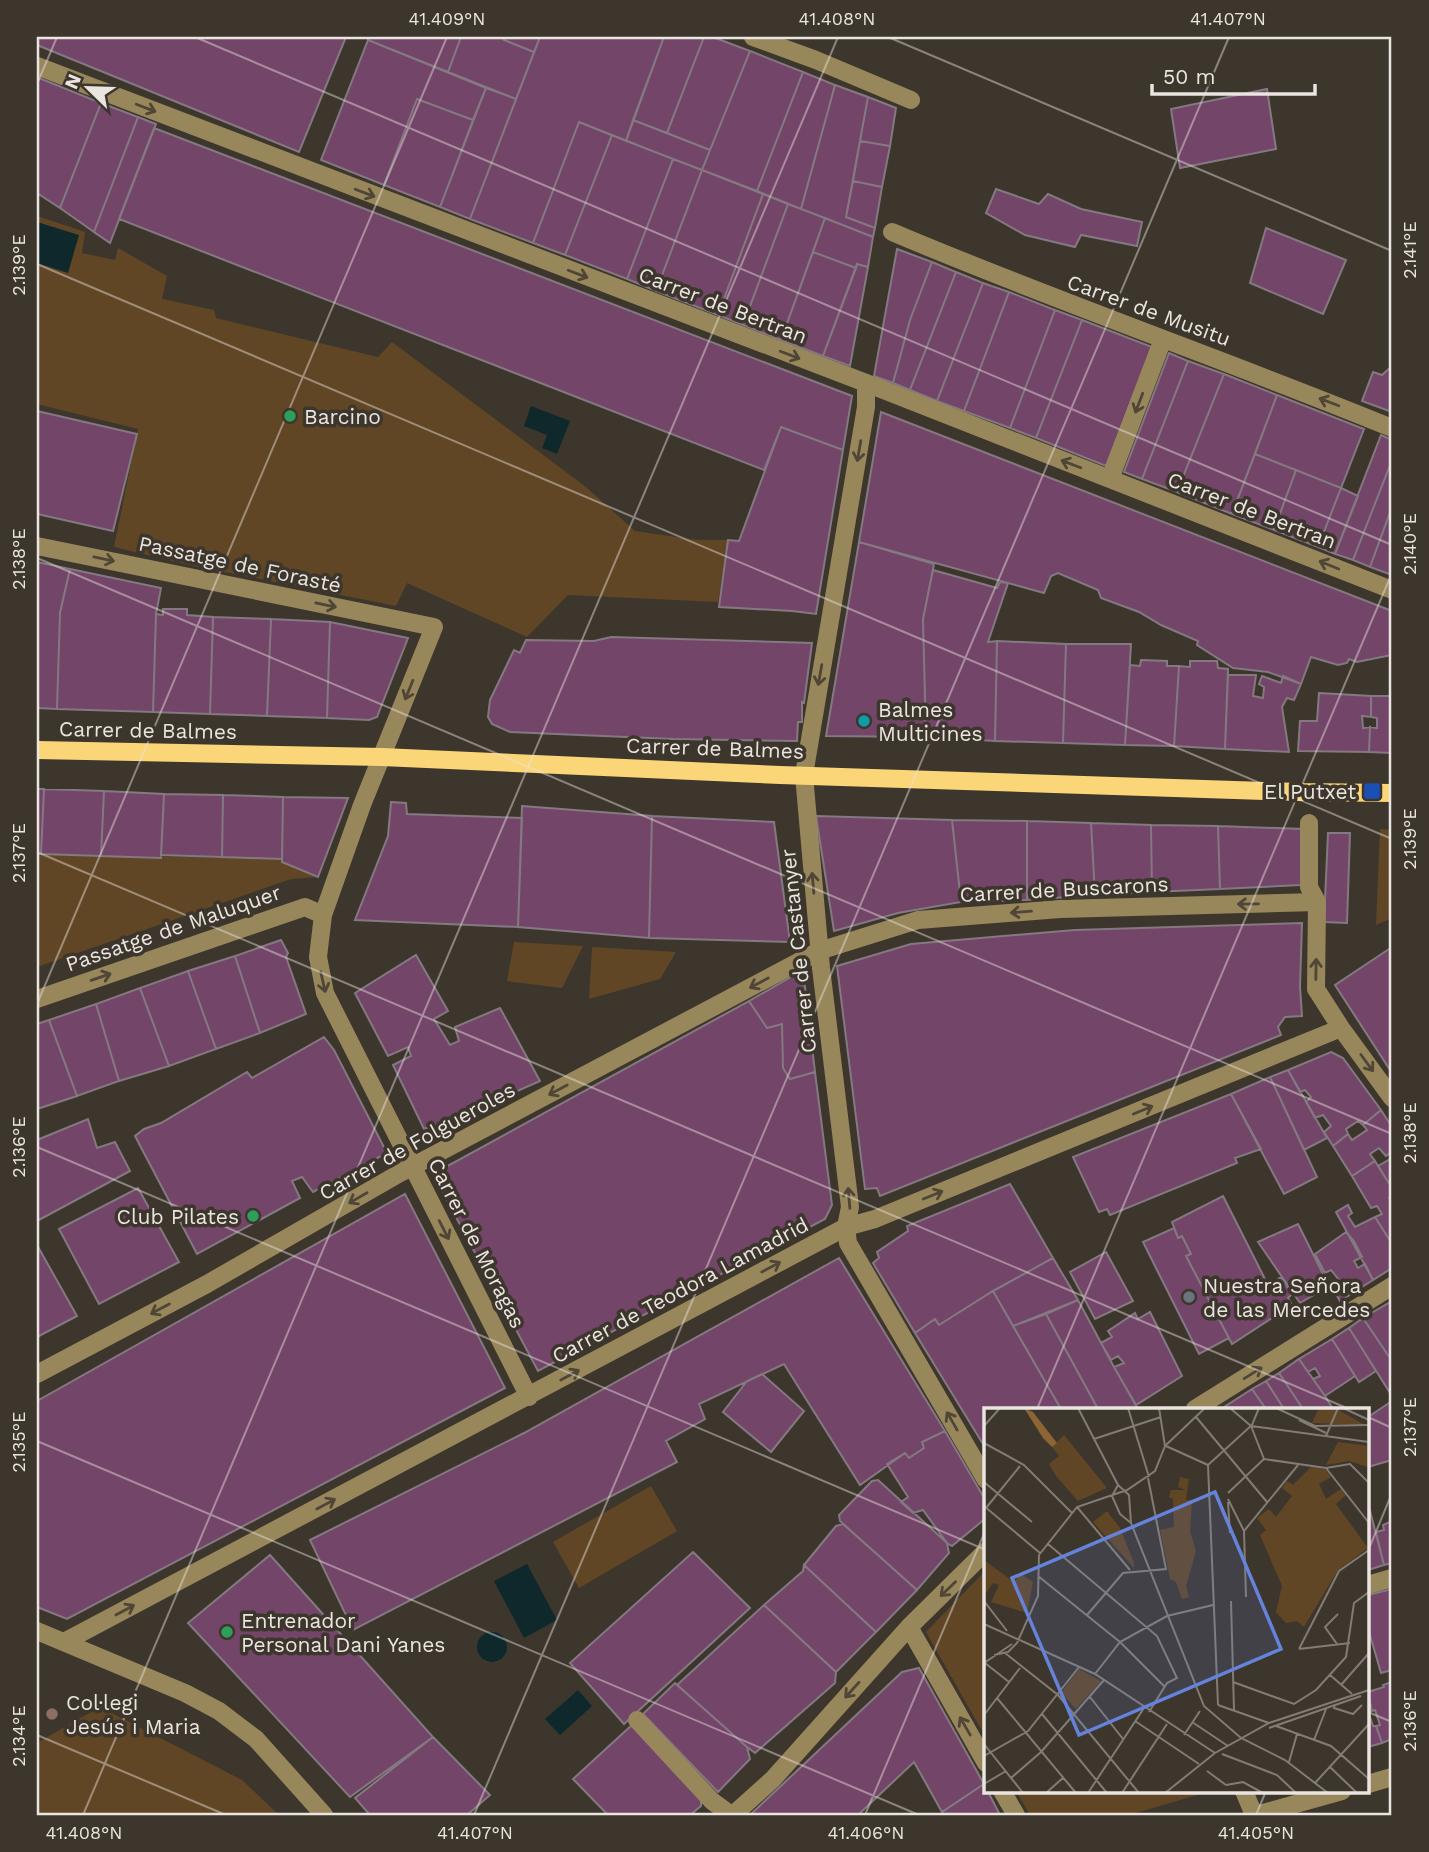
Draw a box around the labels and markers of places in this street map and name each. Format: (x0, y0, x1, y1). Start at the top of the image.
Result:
place label: Barcino (304, 404, 381, 429)
marker: Barcino (282, 408, 298, 424)
place label: Balmes Multicines (878, 697, 983, 746)
marker: Balmes Multicines (856, 713, 872, 729)
place label: El Putxet (1264, 779, 1356, 804)
marker: El Putxet (1362, 781, 1382, 801)
place label: Club Pilates (117, 1204, 239, 1229)
marker: Club Pilates (245, 1208, 261, 1224)
place label: Nuestra Señora de las Mercedes (1203, 1273, 1370, 1322)
marker: Nuestra Señora de las Mercedes (1181, 1289, 1197, 1305)
place label: Entrenador Personal Dani Yanes (241, 1608, 445, 1657)
marker: Entrenador Personal Dani Yanes (219, 1624, 235, 1640)
place label: Col·legi Jesús i Maria (66, 1690, 201, 1739)
marker: Col·legi Jesús i Maria (44, 1706, 60, 1722)

